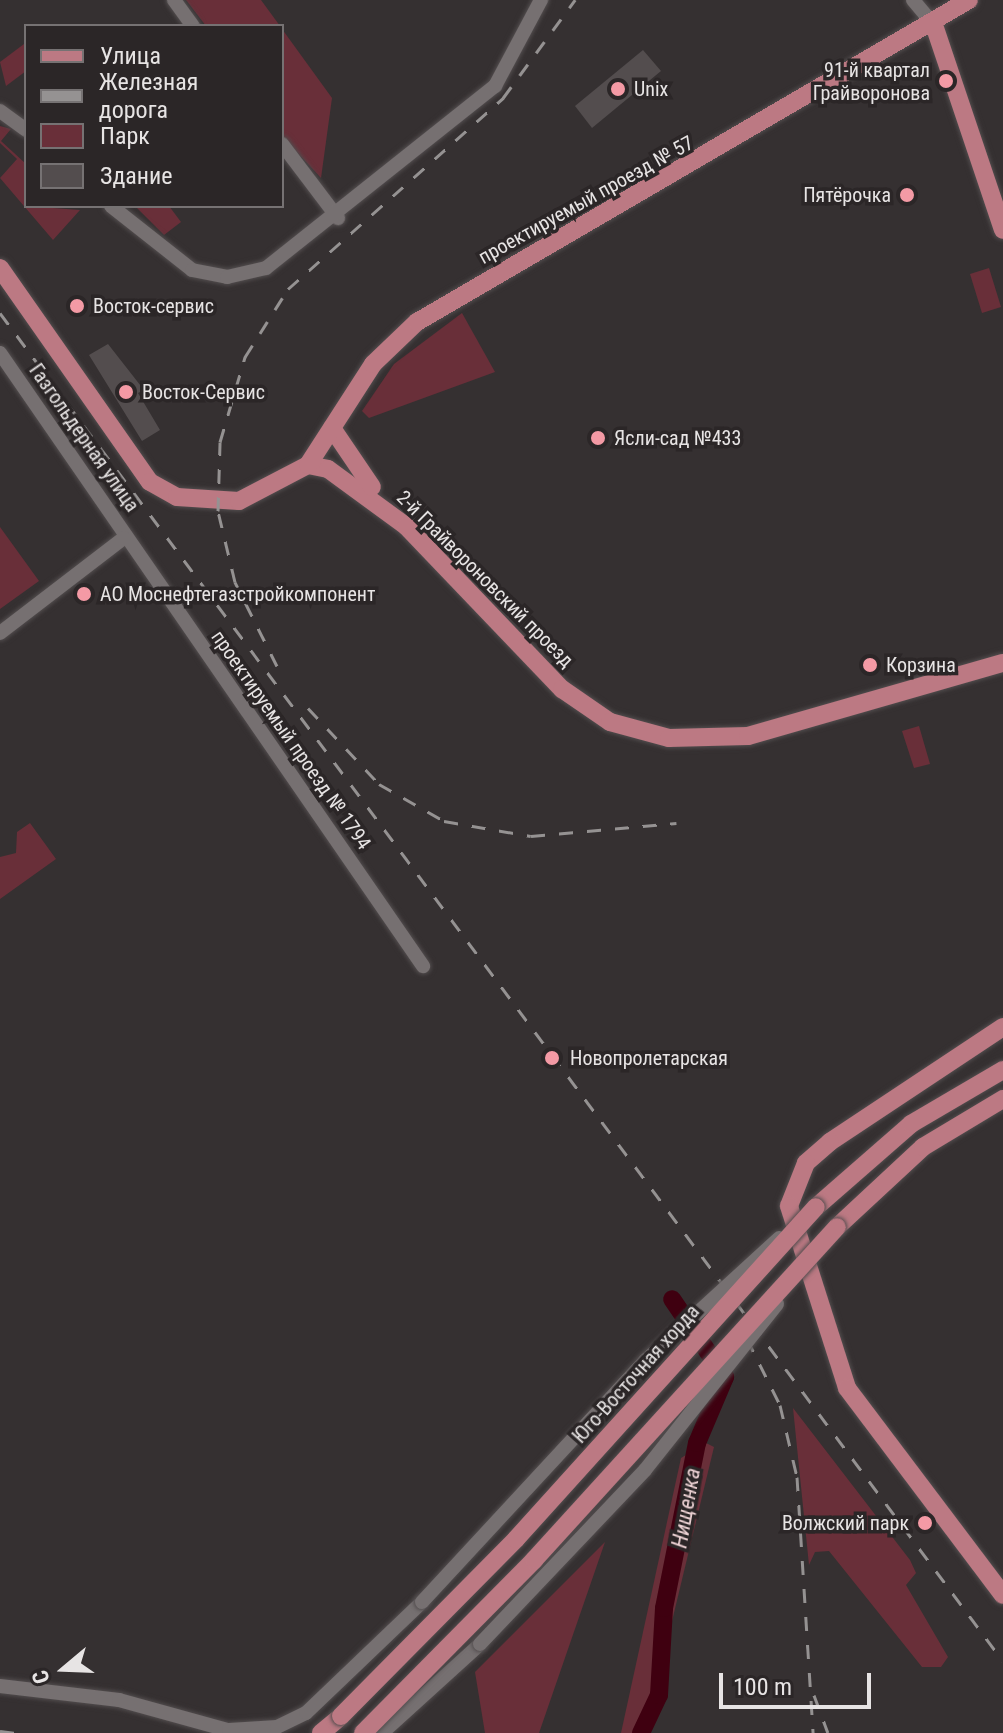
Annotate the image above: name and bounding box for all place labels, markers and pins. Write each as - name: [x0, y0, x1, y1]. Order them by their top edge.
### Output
- place label: 91-й квартал Грайворонова: [813, 58, 930, 105]
- marker: 91-й квартал Грайворонова: [937, 72, 955, 90]
- place label: Unix: [634, 77, 668, 101]
- marker: Unix: [609, 80, 627, 98]
- place label: Пятёрочка: [803, 183, 891, 207]
- marker: Пятёрочка: [898, 186, 916, 204]
- place label: Восток-сервис: [93, 294, 214, 318]
- marker: Восток-сервис: [68, 297, 86, 315]
- place label: Восток-Сервис: [142, 380, 265, 404]
- marker: Восток-Сервис: [117, 383, 135, 401]
- place label: Ясли-сад №433: [614, 426, 741, 450]
- marker: Ясли-сад №433: [589, 429, 607, 447]
- place label: АО Моснефтегазстройкомпонент: [100, 582, 375, 606]
- marker: АО Моснефтегазстройкомпонент: [75, 585, 93, 603]
- place label: Корзина: [886, 653, 956, 677]
- marker: Корзина: [861, 656, 879, 674]
- place label: Новопролетарская: [570, 1046, 728, 1070]
- marker: Новопролетарская: [541, 1047, 563, 1069]
- place label: Волжский парк: [782, 1511, 909, 1535]
- marker: Волжский парк: [916, 1514, 934, 1532]

